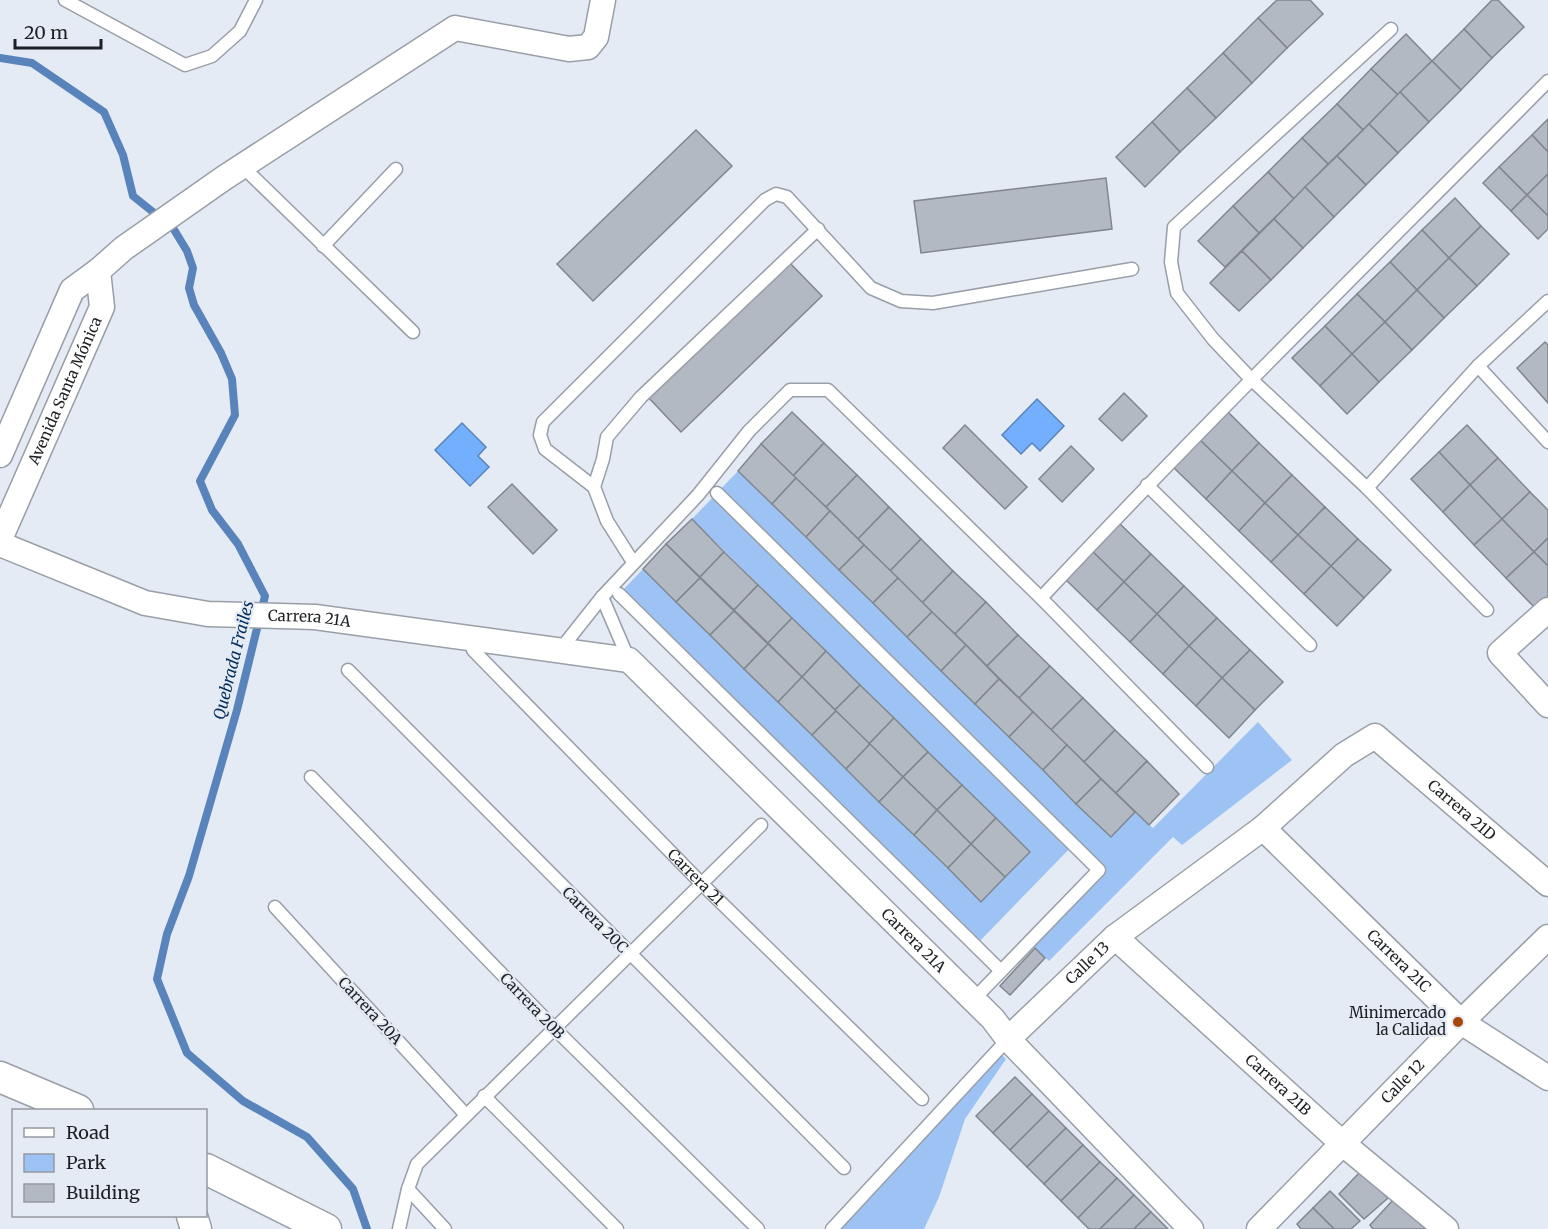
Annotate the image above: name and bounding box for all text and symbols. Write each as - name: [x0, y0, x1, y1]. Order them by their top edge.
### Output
- scale bar: [15, 12, 100, 50]
- text: 20 m: [24, 21, 68, 44]
- street label: Avenida Santa Mónica: [23, 314, 106, 468]
- water label: Quebrada Frailes: [209, 598, 258, 722]
- street label: Carrera 21A: [268, 606, 353, 631]
- street label: Carrera 21D: [1424, 775, 1500, 844]
- street label: Carrera 21: [664, 844, 728, 909]
- street label: Carrera 20C: [558, 883, 632, 957]
- street label: Carrera 21A: [877, 904, 950, 976]
- street label: Carrera 21C: [1363, 925, 1435, 996]
- street label: Calle 13: [1061, 937, 1113, 988]
- street label: Carrera 20B: [496, 968, 569, 1043]
- street label: Carrera 20A: [334, 973, 407, 1049]
- place label: Minimercado la Calidad: [1349, 1003, 1446, 1039]
- marker: Minimercado la Calidad: [1451, 1015, 1465, 1029]
- street label: Carrera 21B: [1241, 1050, 1315, 1119]
- street label: Calle 12: [1377, 1055, 1428, 1107]
- legend: [12, 1109, 207, 1217]
- text: Road: [66, 1121, 110, 1144]
- text: Park: [66, 1151, 107, 1174]
- text: Building: [66, 1181, 140, 1204]

